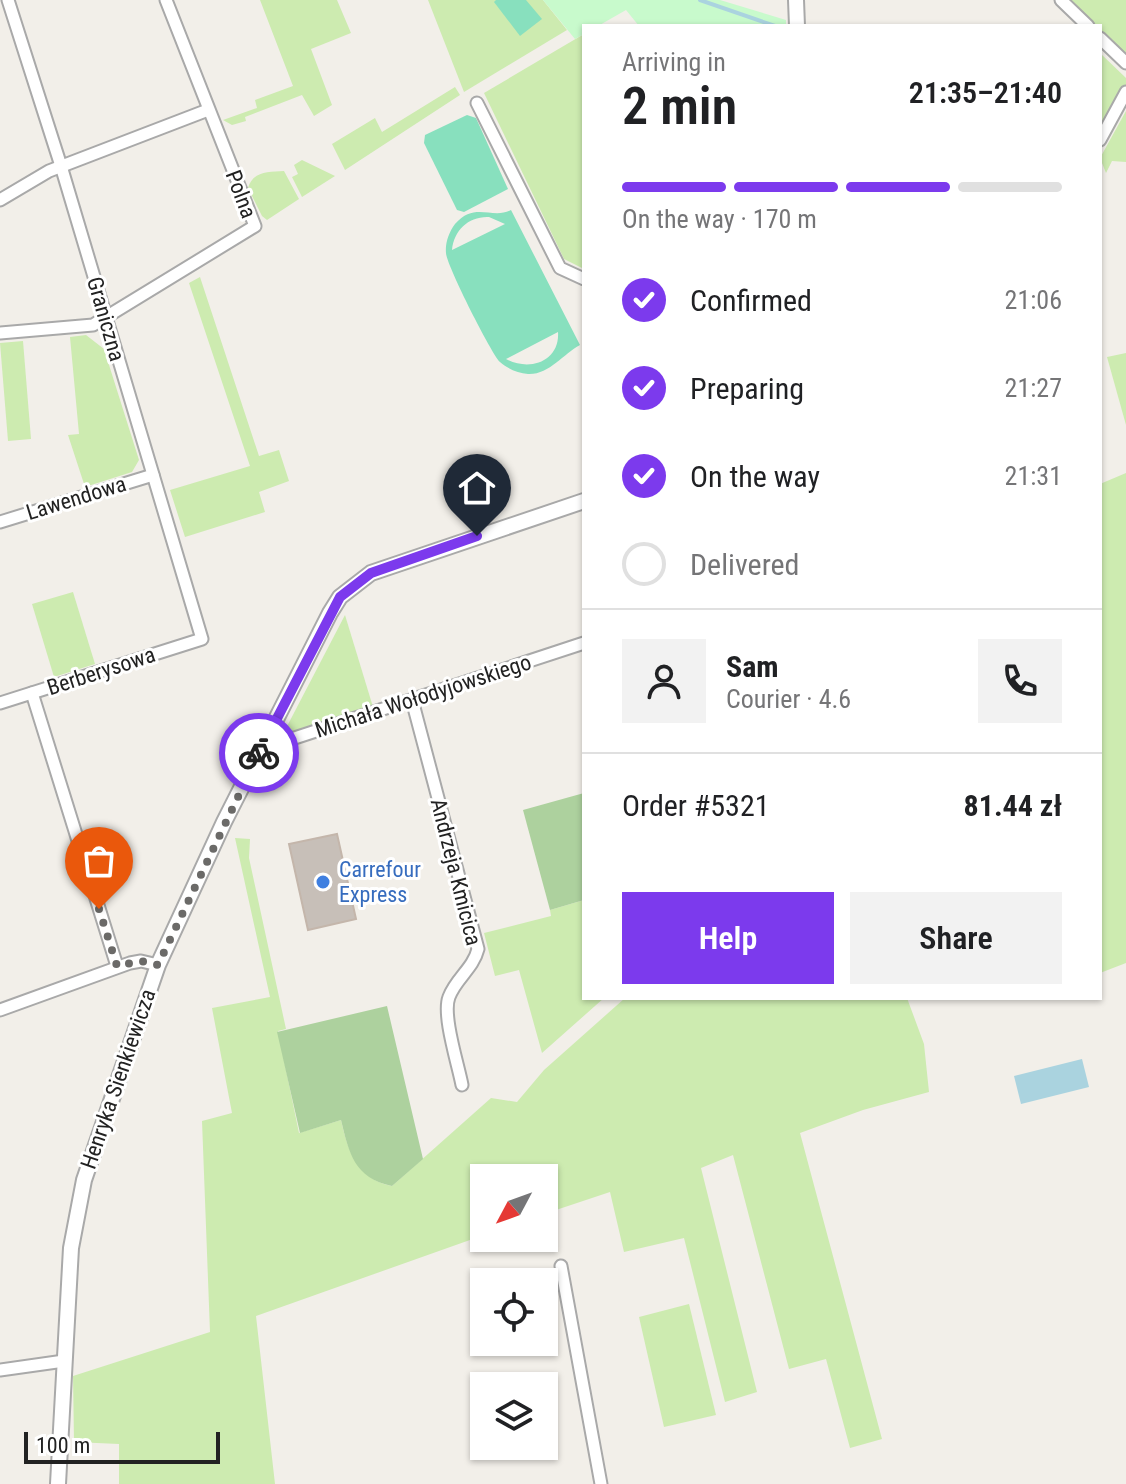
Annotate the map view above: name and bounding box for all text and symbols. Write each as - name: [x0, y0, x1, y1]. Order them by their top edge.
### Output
- text: Arriving in: [622, 47, 726, 77]
- text: 21:35–21:40: [909, 75, 1062, 110]
- text: 2 min: [622, 76, 737, 137]
- street label: Polna: [220, 166, 262, 222]
- text: On the way · 170 m: [622, 204, 817, 234]
- street label: Graniczna: [82, 274, 130, 364]
- icon: check: [622, 278, 666, 322]
- text: Confirmed: [690, 283, 812, 318]
- text: 21:06: [1005, 285, 1062, 315]
- icon: check: [622, 366, 666, 410]
- text: Preparing: [690, 371, 804, 406]
- text: 21:27: [1005, 373, 1062, 403]
- pin: [443, 454, 511, 536]
- icon: check: [622, 454, 666, 498]
- text: On the way: [690, 459, 820, 494]
- text: 21:31: [1005, 461, 1062, 491]
- icon: home: [455, 466, 499, 510]
- street label: Lawendowa: [23, 471, 129, 525]
- text: Delivered: [690, 547, 799, 582]
- button: person: [622, 639, 706, 723]
- button: phone: [978, 639, 1062, 723]
- street label: Berberysowa: [44, 642, 158, 700]
- street label: Michała Wołodyjowskiego: [312, 649, 534, 743]
- text: Sam: [726, 649, 779, 684]
- text: Courier · 4.6: [726, 684, 851, 714]
- courier: [219, 713, 299, 793]
- icon: bike: [237, 731, 281, 775]
- text: Order #5321: [622, 788, 770, 823]
- text: 81.44 zł: [964, 788, 1062, 823]
- street label: Andrzeja Kmicica: [426, 796, 486, 948]
- pin: [65, 827, 133, 909]
- icon: bag: [77, 839, 121, 883]
- place label: Carrefour Express: [339, 857, 421, 907]
- marker: Carrefour Express: [314, 873, 332, 891]
- button: Help: [622, 892, 834, 984]
- button: Share: [850, 892, 1062, 984]
- street label: Henryka Sienkiewicza: [75, 986, 161, 1172]
- north arrow: [470, 1164, 558, 1252]
- map controls: [470, 1164, 558, 1460]
- button: locate: [470, 1268, 558, 1356]
- button: layers: [470, 1372, 558, 1460]
- scale bar: [24, 1428, 220, 1464]
- text: 100 m: [36, 1433, 90, 1458]

